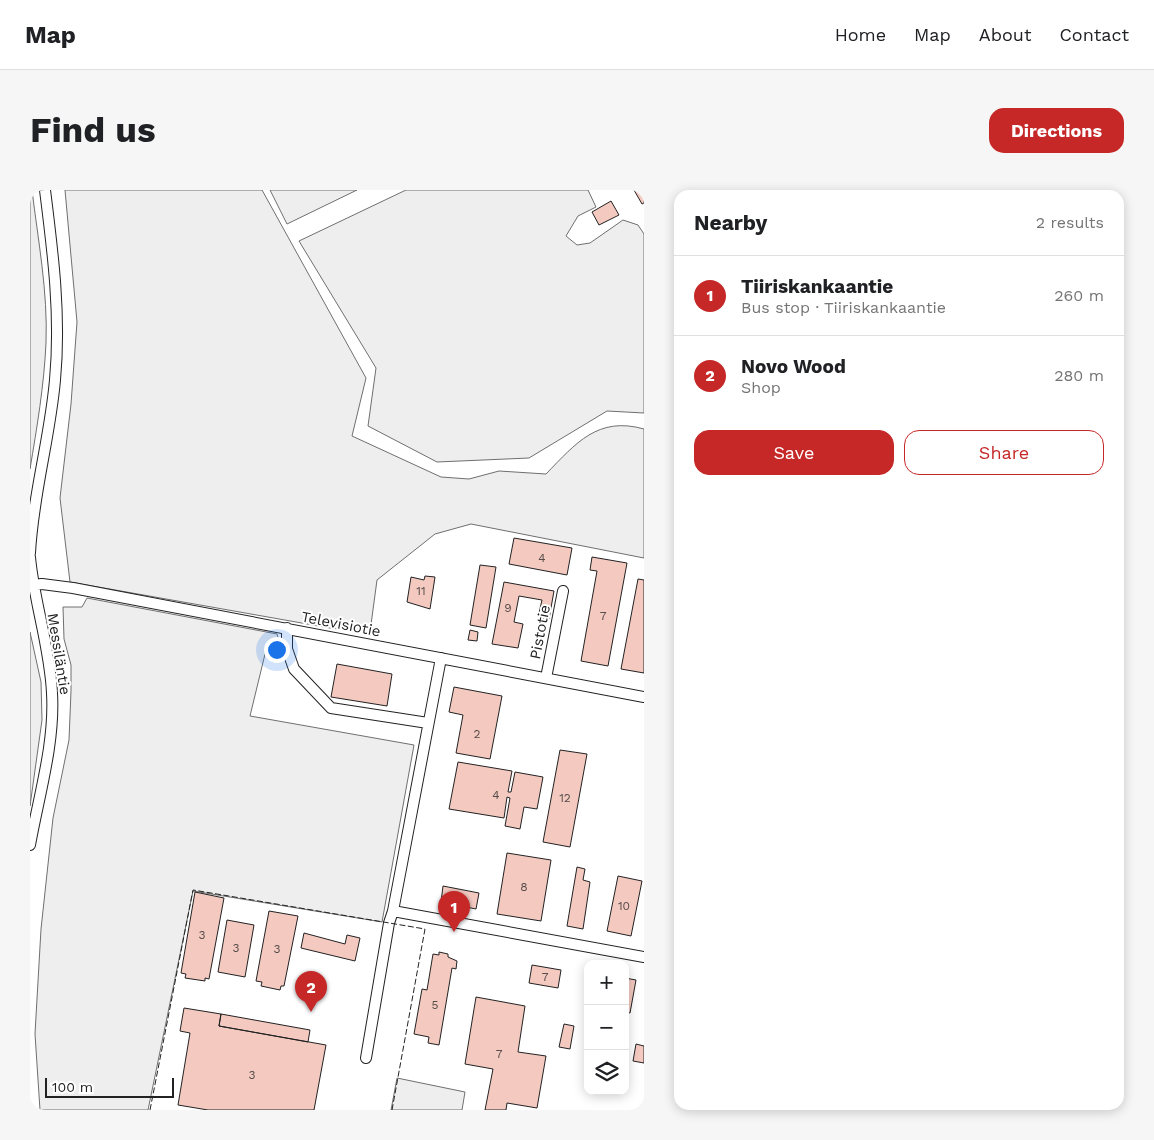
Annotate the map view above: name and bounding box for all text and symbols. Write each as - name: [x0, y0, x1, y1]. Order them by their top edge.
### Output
- text: Map: [25, 21, 76, 49]
- text: Home: [835, 24, 886, 45]
- text: Map: [914, 24, 951, 45]
- text: About: [979, 24, 1031, 45]
- text: Contact: [1059, 24, 1129, 45]
- button: Directions: [989, 108, 1124, 153]
- text: Find us: [30, 109, 156, 151]
- text: Nearby: [694, 210, 767, 235]
- text: 2 results: [1036, 213, 1104, 232]
- text: Tiiriskankaantie: [741, 275, 893, 298]
- text: 1: [707, 286, 713, 305]
- text: 260 m: [1054, 286, 1104, 305]
- text: Bus stop · Tiiriskankaantie: [741, 298, 946, 317]
- text: Novo Wood: [741, 355, 846, 378]
- text: 2: [705, 366, 715, 385]
- text: 280 m: [1054, 366, 1104, 385]
- text: Shop: [741, 378, 781, 397]
- button: Save: [694, 430, 894, 475]
- button: Share: [904, 430, 1104, 475]
- house number: 4: [538, 551, 546, 565]
- house number: 11: [416, 584, 426, 598]
- house number: 9: [504, 601, 512, 615]
- street label: Pistotie: [526, 603, 554, 661]
- street label: Televisiotie: [300, 607, 382, 641]
- house number: 7: [600, 609, 607, 623]
- street label: Messiläntie: [44, 612, 74, 696]
- your location: [264, 637, 290, 663]
- house number: 2: [474, 727, 481, 741]
- house number: 4: [492, 788, 500, 802]
- house number: 12: [559, 791, 571, 805]
- house number: 8: [520, 880, 528, 894]
- pin: 1: [438, 891, 470, 932]
- house number: 10: [618, 899, 630, 913]
- house number: 3: [199, 928, 206, 942]
- house number: 3: [233, 941, 240, 955]
- house number: 3: [274, 942, 281, 956]
- map controls: [584, 960, 629, 1095]
- button: +: [584, 960, 629, 1005]
- house number: 7: [542, 970, 549, 984]
- pin: 2: [295, 971, 327, 1012]
- house number: 5: [432, 998, 439, 1012]
- button: −: [584, 1005, 629, 1050]
- house number: 7: [496, 1047, 503, 1061]
- button: layers: [584, 1050, 629, 1095]
- house number: 3: [249, 1068, 256, 1082]
- scale bar: [45, 1075, 174, 1098]
- text: 100 m: [52, 1079, 93, 1095]

